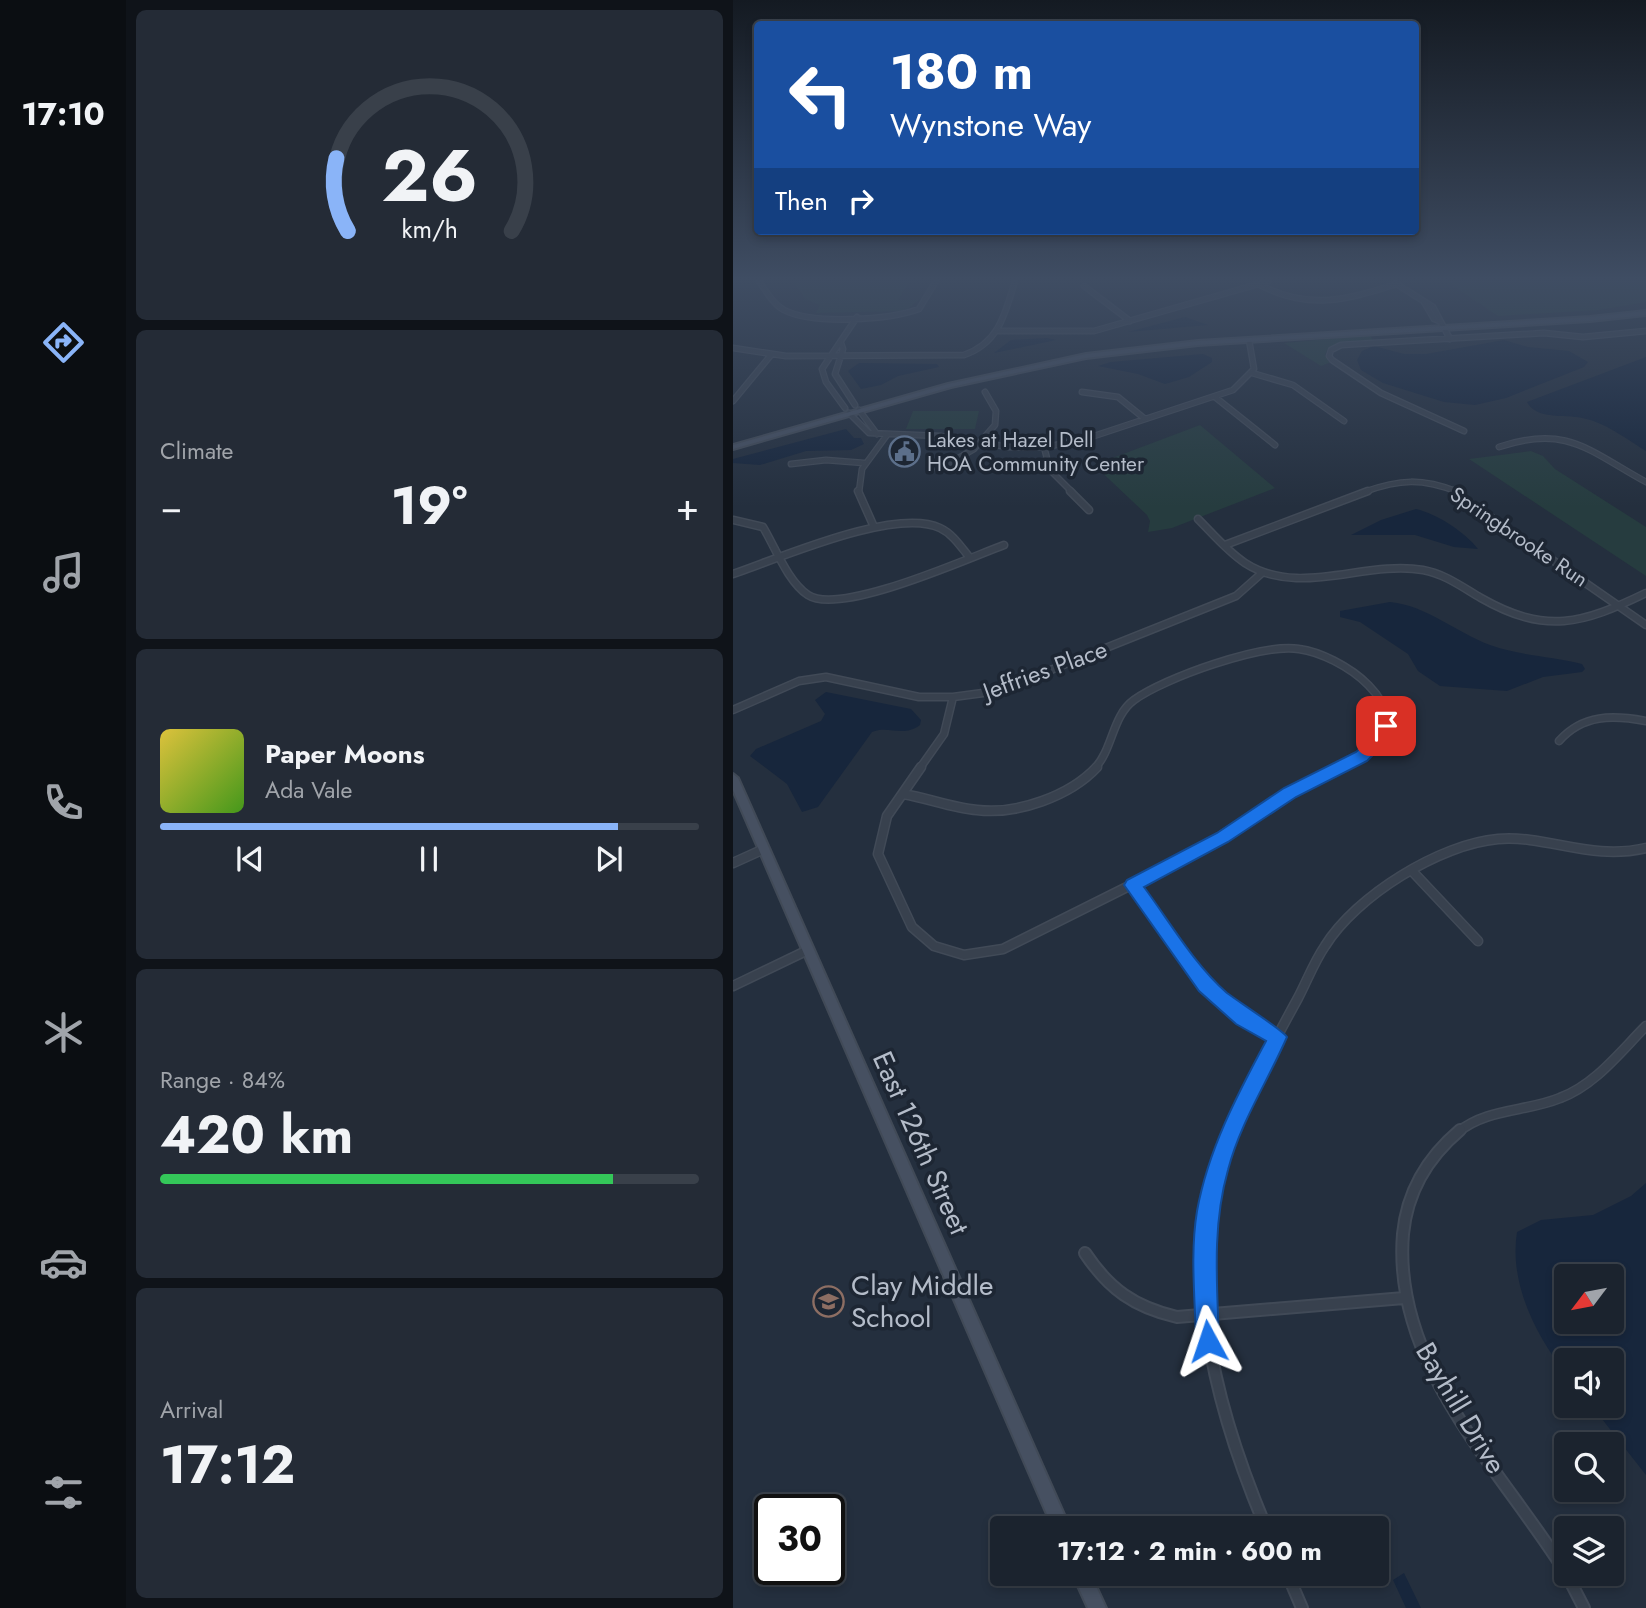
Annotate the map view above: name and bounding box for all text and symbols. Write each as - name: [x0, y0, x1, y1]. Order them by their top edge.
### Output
- text: 180 m: [890, 37, 1033, 107]
- icon: left: [775, 49, 866, 140]
- text: 17:10: [21, 91, 105, 137]
- text: Wynstone Way: [890, 102, 1091, 148]
- text: 26: [381, 123, 478, 228]
- text: Then: [775, 182, 828, 220]
- icon: right: [842, 182, 880, 220]
- text: km/h: [401, 211, 458, 247]
- icon: directions: [39, 318, 88, 367]
- place label: Lakes at Hazel Dell HOA Community Center: [927, 425, 1145, 479]
- text: Climate: [160, 434, 233, 468]
- public building icon: Lakes at Hazel Dell HOA Community Center: [887, 435, 921, 469]
- text: 19°: [391, 468, 467, 544]
- text: −: [160, 479, 182, 534]
- text: +: [676, 479, 699, 534]
- street label: Springbrooke Run: [1444, 480, 1594, 594]
- icon: music: [39, 548, 88, 597]
- street label: Jeffries Place: [975, 631, 1112, 710]
- pin: [1356, 696, 1416, 756]
- icon: arrive: [1367, 707, 1405, 745]
- text: Paper Moons: [265, 735, 425, 773]
- text: Ada Vale: [265, 773, 352, 807]
- icon: phone: [39, 778, 88, 827]
- icon: previous: [231, 840, 269, 878]
- icon: pause: [410, 840, 448, 878]
- icon: next: [590, 840, 628, 878]
- icon: climate: [39, 1008, 88, 1057]
- street label: East 126th Street: [862, 1045, 980, 1241]
- text: Range · 84%: [160, 1063, 285, 1097]
- text: 420 km: [160, 1097, 353, 1173]
- icon: car: [39, 1238, 88, 1287]
- north arrow: [1554, 1264, 1624, 1334]
- map controls: [1554, 1264, 1624, 1586]
- place label: Clay Middle School: [851, 1265, 993, 1338]
- school or university icon: Clay Middle School: [811, 1284, 845, 1318]
- position arrow: [1171, 1304, 1245, 1378]
- street label: Bayhill Drive: [1406, 1335, 1516, 1481]
- button: sound: [1554, 1348, 1624, 1418]
- text: Arrival: [160, 1393, 223, 1427]
- text: 17:12: [160, 1427, 295, 1503]
- button: search: [1554, 1432, 1624, 1502]
- icon: filters: [39, 1468, 88, 1517]
- speed limit sign: 30: [754, 1494, 845, 1585]
- button: layers: [1554, 1516, 1624, 1586]
- text: 17:12 · 2 min · 600 m: [1057, 1532, 1322, 1570]

